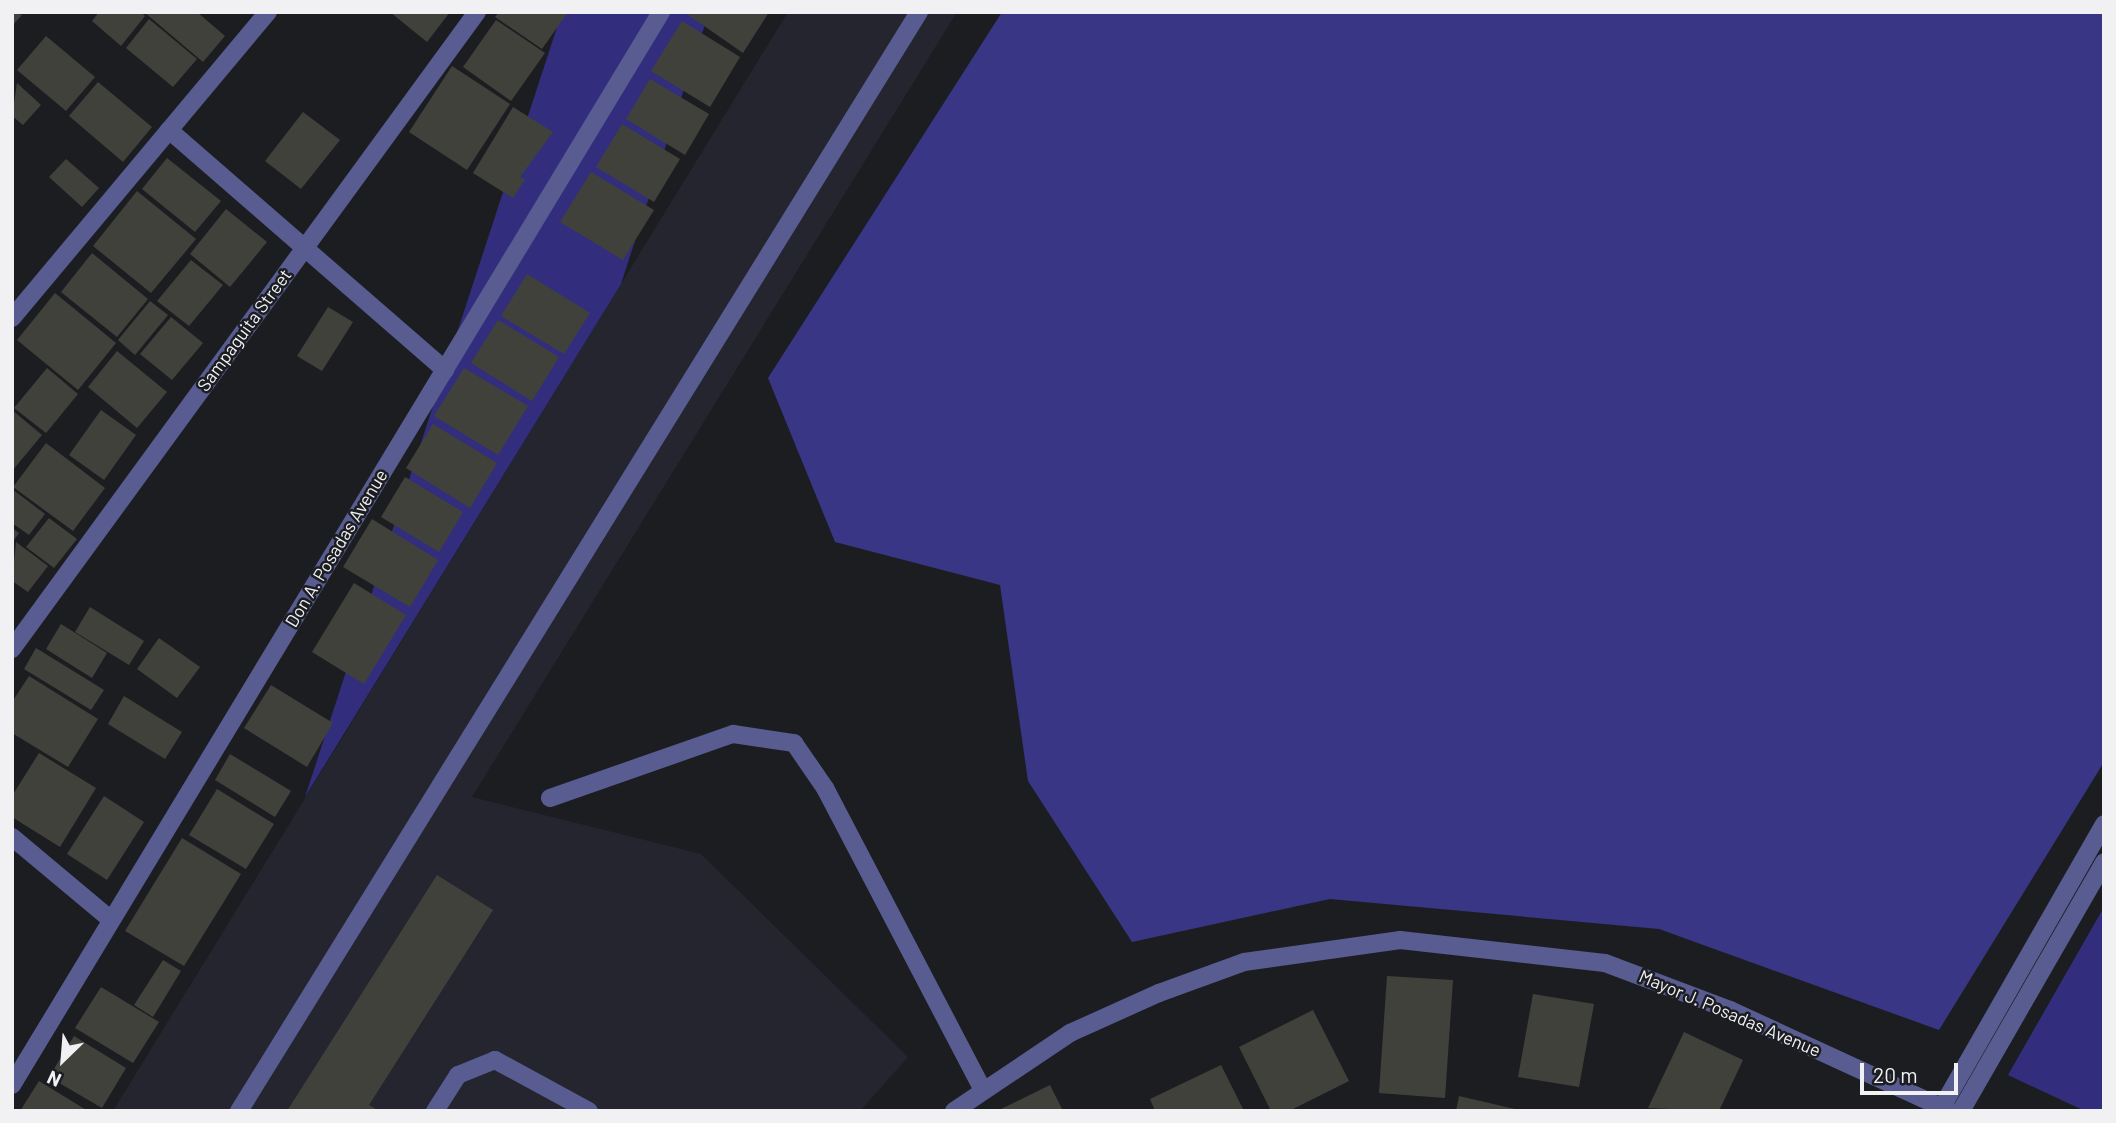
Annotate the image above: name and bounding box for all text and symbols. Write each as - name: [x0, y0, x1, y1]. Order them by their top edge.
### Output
- street label: Sampaguita Street: [192, 265, 296, 395]
- street label: Don A. Posadas Avenue: [280, 465, 392, 631]
- street label: Mayor J. Posadas Avenue: [1636, 965, 1824, 1061]
- north arrow: [28, 1025, 98, 1095]
- scale bar: [1864, 1050, 1962, 1094]
- text: 20 m: [1873, 1062, 1918, 1087]
- text: N: [43, 1066, 65, 1093]

